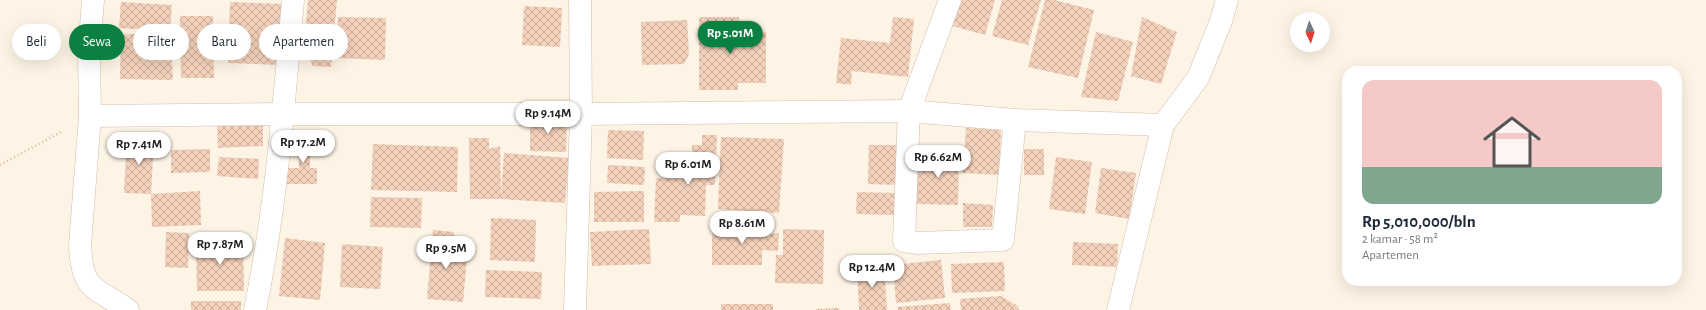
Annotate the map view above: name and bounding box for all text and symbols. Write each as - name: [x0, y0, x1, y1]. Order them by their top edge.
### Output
- north arrow: [1290, 12, 1330, 52]
- map controls: [1290, 12, 1330, 52]
- pin: Rp 5.01M: [689, 21, 771, 55]
- chip: Beli: [12, 24, 61, 60]
- chip: Sewa: [69, 24, 125, 60]
- chip: Filter: [133, 24, 189, 60]
- chip: Baru: [197, 24, 251, 60]
- chip: Apartemen: [259, 24, 348, 60]
- text: Rp 5.01M: [707, 27, 753, 40]
- pin: Rp 9.14M: [507, 101, 589, 135]
- icon: home: [1476, 106, 1548, 178]
- text: Rp 9.14M: [525, 107, 571, 120]
- pin: Rp 17.2M: [262, 130, 344, 164]
- pin: Rp 7.41M: [98, 132, 180, 166]
- text: Rp 17.2M: [280, 136, 326, 149]
- text: Rp 7.41M: [116, 138, 162, 151]
- pin: Rp 6.62M: [897, 145, 979, 179]
- text: Rp 6.62M: [914, 151, 962, 164]
- pin: Rp 6.01M: [647, 152, 729, 186]
- text: Rp 6.01M: [664, 158, 712, 171]
- pin: Rp 8.61M: [701, 211, 783, 245]
- text: Rp 5,010,000/bln: [1362, 213, 1476, 230]
- text: Rp 8.61M: [719, 217, 765, 230]
- pin: Rp 7.87M: [179, 232, 261, 266]
- text: 2 kamar · 58 m²: [1362, 233, 1438, 246]
- pin: Rp 9.5M: [409, 236, 483, 270]
- text: Rp 7.87M: [196, 238, 244, 251]
- text: Rp 9.5M: [425, 242, 467, 255]
- text: Apartemen: [1362, 249, 1419, 262]
- pin: Rp 12.4M: [831, 255, 913, 289]
- text: Rp 12.4M: [849, 261, 895, 274]

